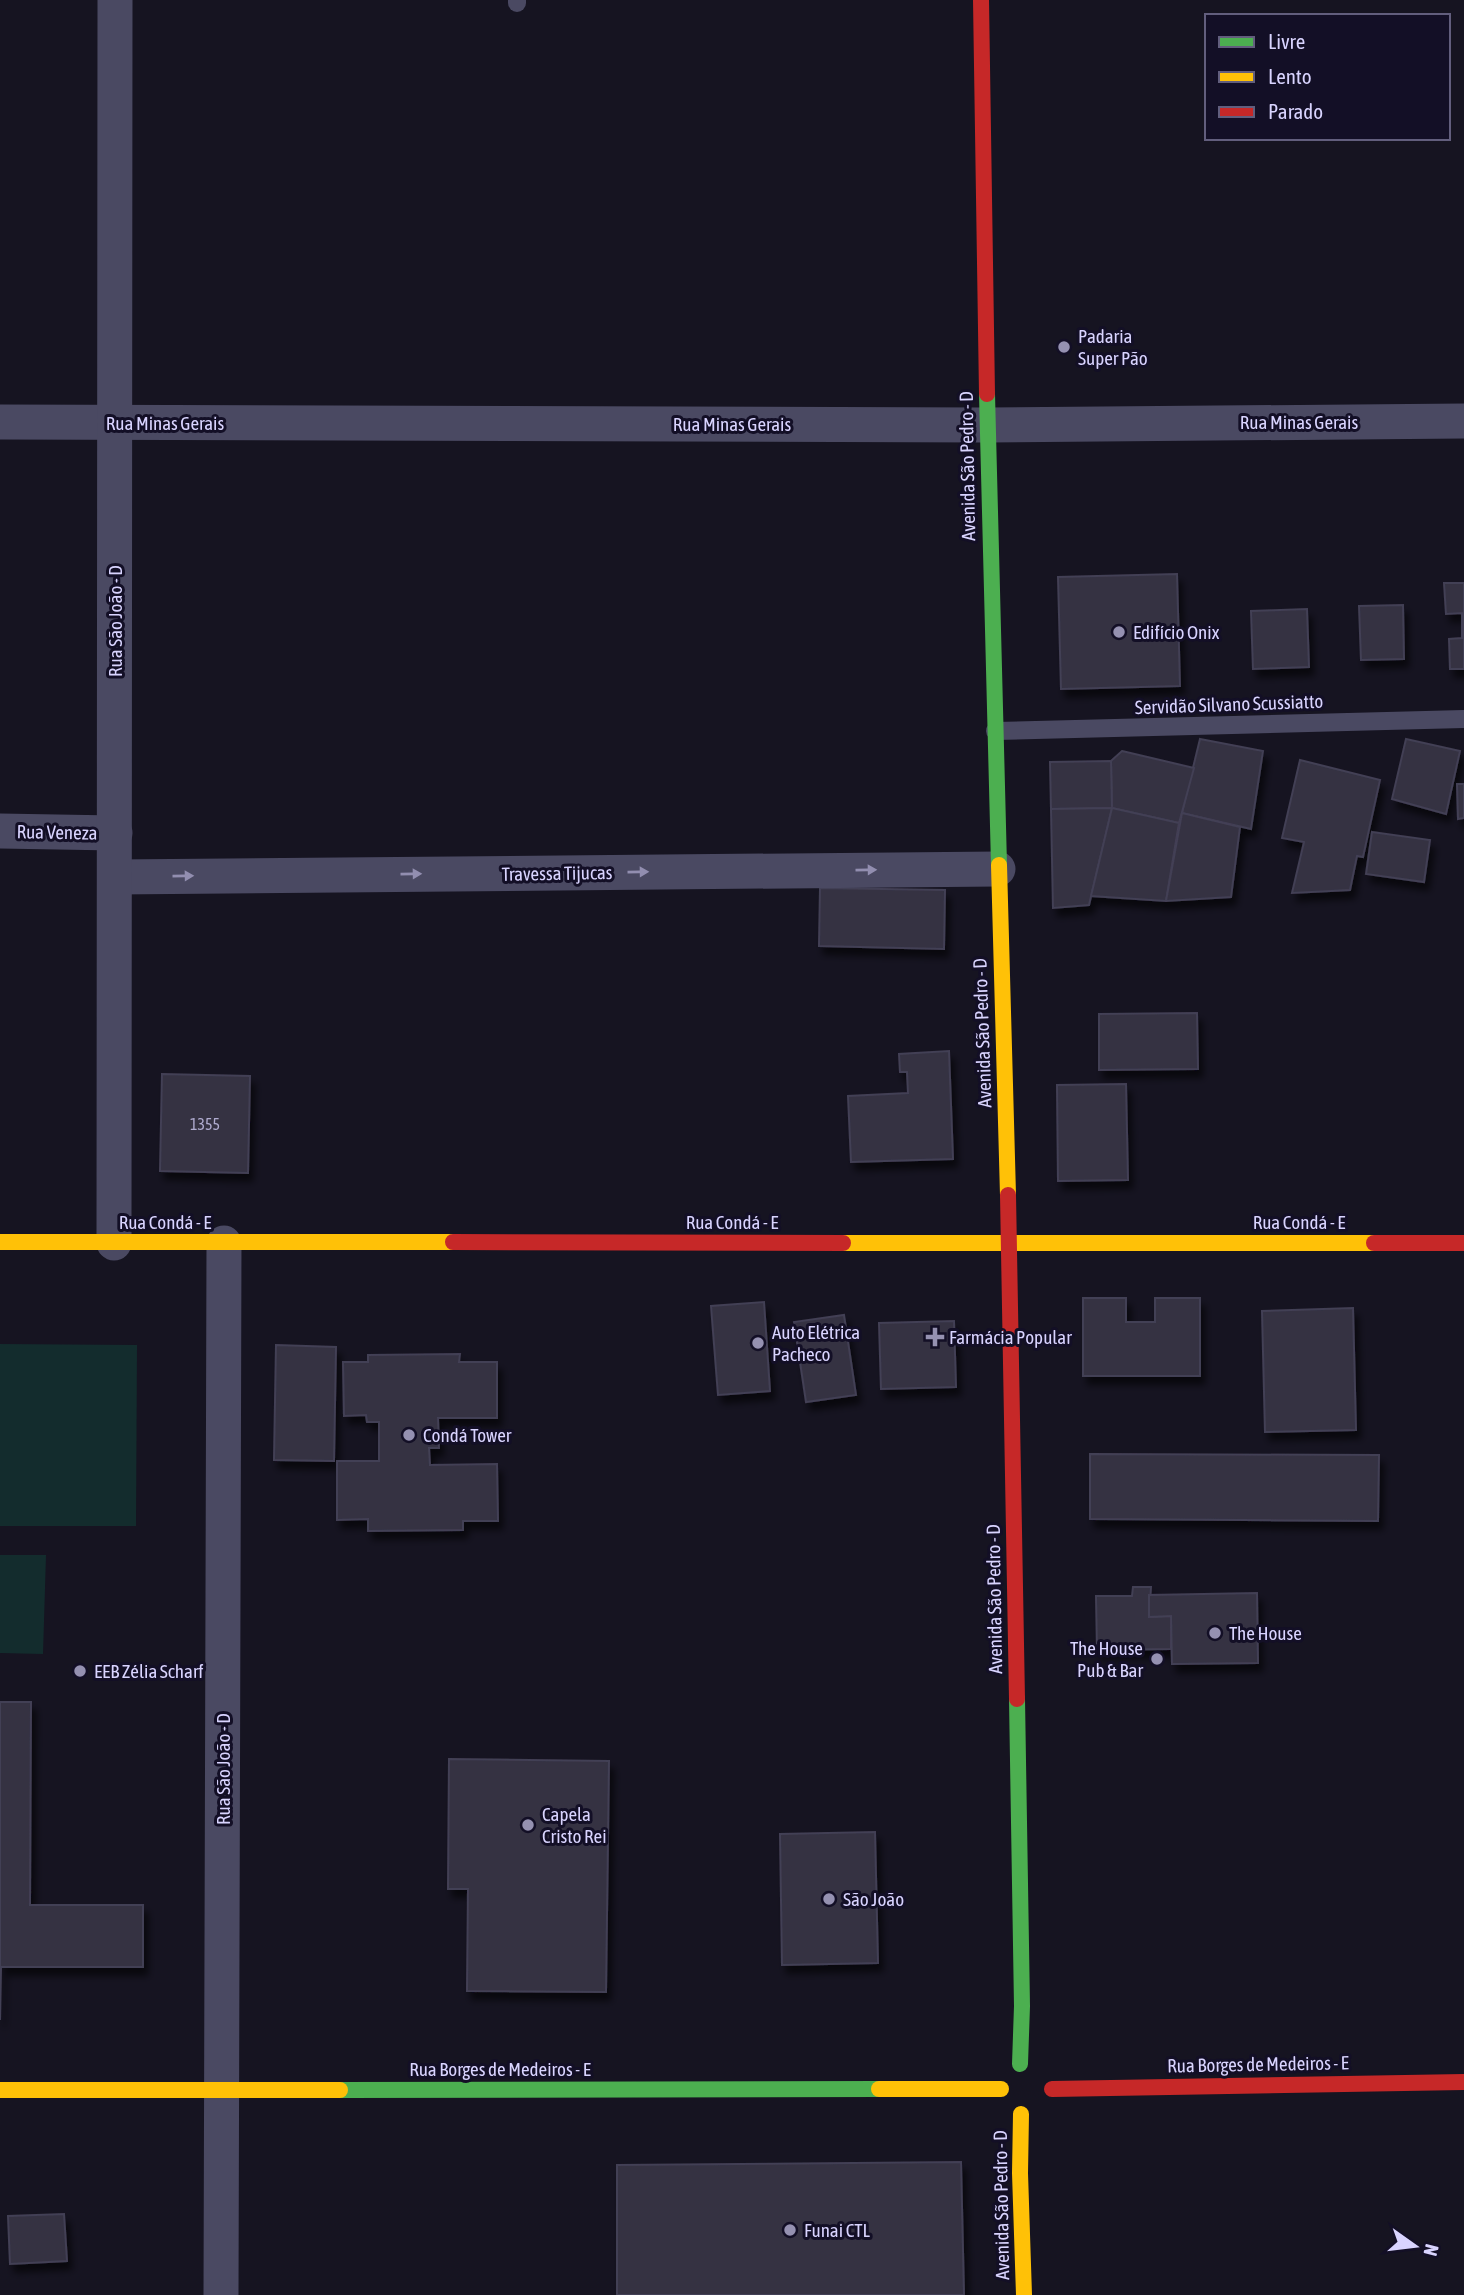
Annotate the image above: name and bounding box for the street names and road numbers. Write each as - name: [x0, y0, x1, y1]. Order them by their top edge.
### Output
- street label: Avenida São Pedro - D: [955, 391, 979, 541]
- street label: Rua Minas Gerais: [1240, 411, 1358, 433]
- street label: Rua Minas Gerais: [106, 412, 224, 434]
- street label: Rua Minas Gerais: [673, 413, 791, 435]
- street label: Rua São João - D: [104, 565, 126, 677]
- street label: Servidão Silvano Scussiatto: [1134, 690, 1324, 718]
- street label: Rua Veneza: [16, 820, 98, 844]
- street label: Travessa Tijucas: [501, 861, 613, 885]
- street label: Avenida São Pedro - D: [968, 958, 996, 1108]
- street label: Rua Condá - E: [119, 1211, 211, 1233]
- street label: Rua Condá - E: [686, 1211, 778, 1233]
- street label: Rua Condá - E: [1253, 1211, 1345, 1233]
- street label: Avenida São Pedro - D: [982, 1524, 1006, 1674]
- street label: Rua São João - D: [212, 1713, 234, 1825]
- street label: Rua Borges de Medeiros - E: [1167, 2051, 1349, 2077]
- street label: Rua Borges de Medeiros - E: [409, 2058, 591, 2080]
- street label: Avenida São Pedro - D: [989, 2130, 1013, 2280]

